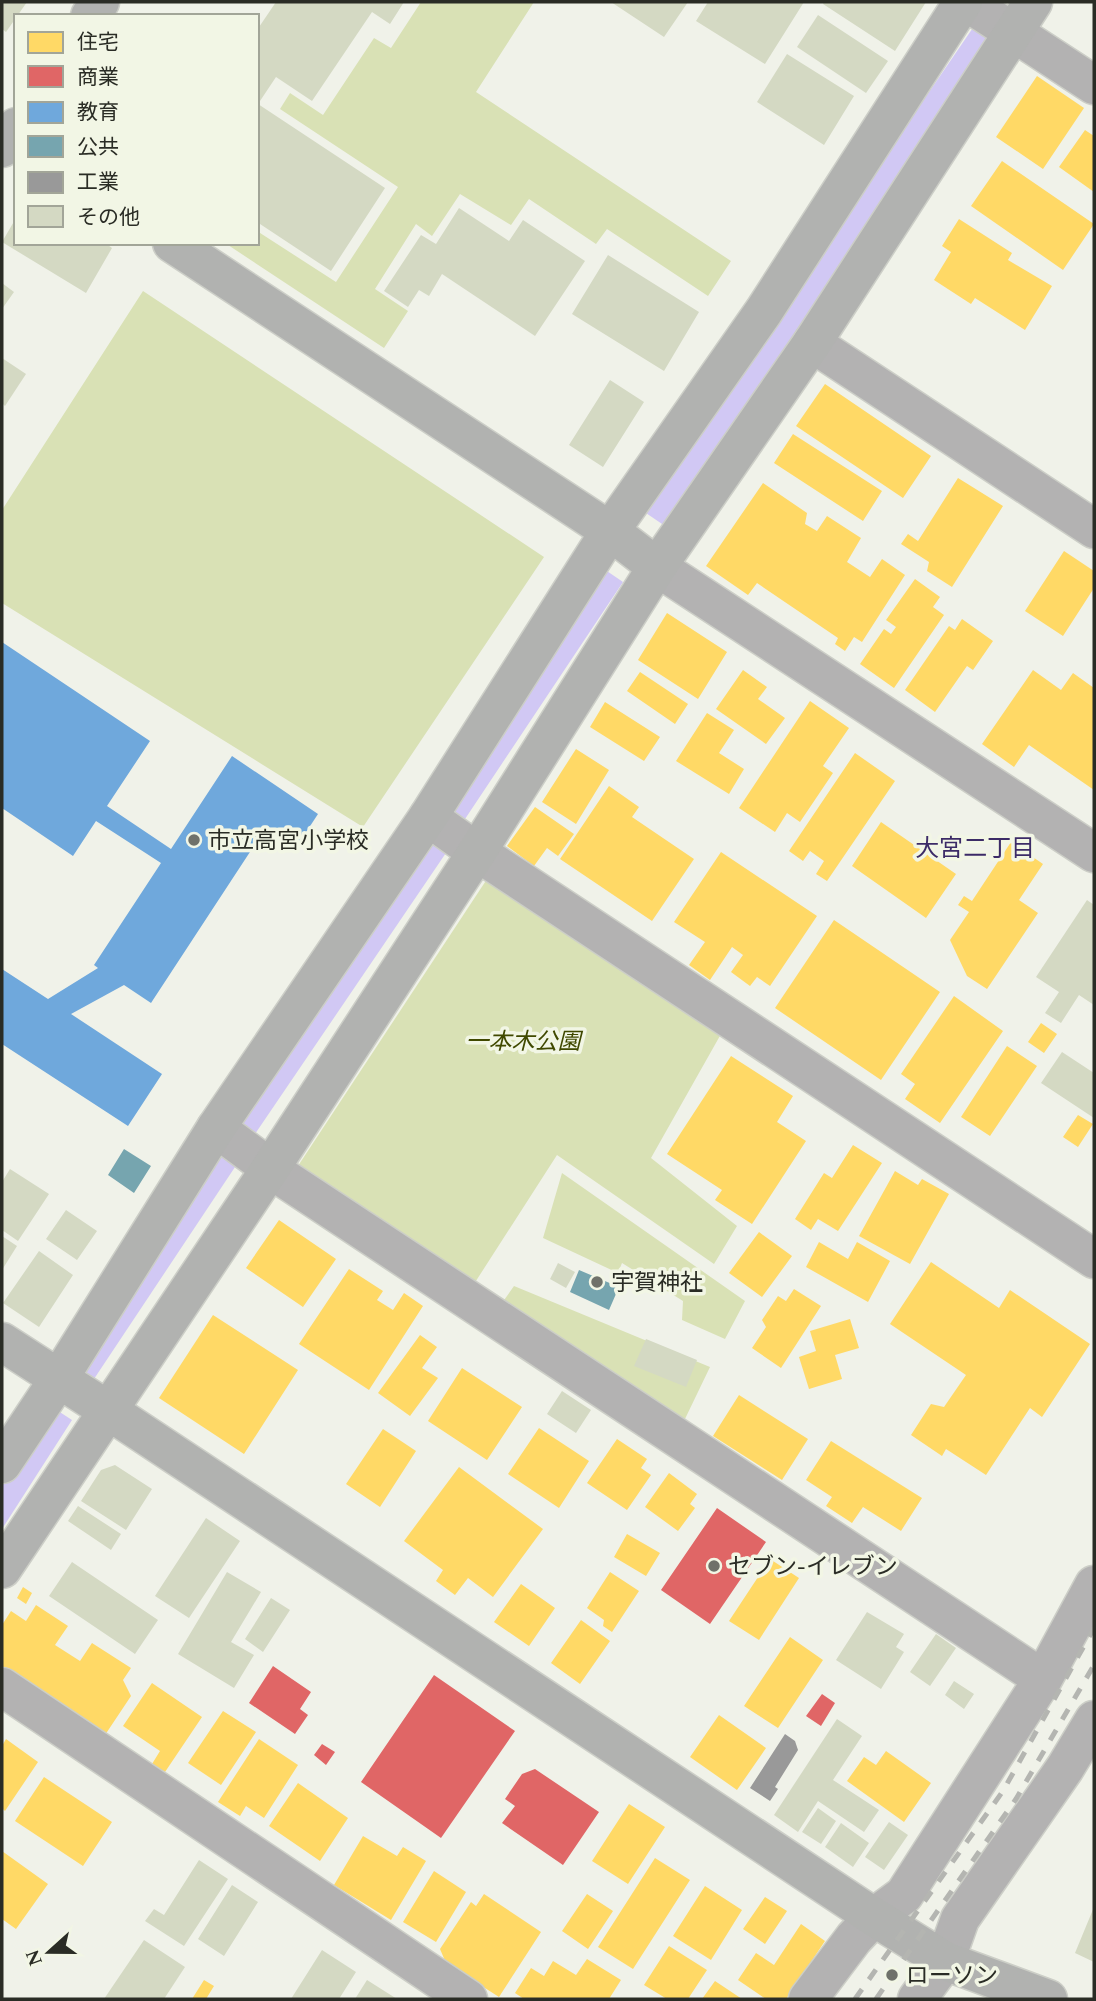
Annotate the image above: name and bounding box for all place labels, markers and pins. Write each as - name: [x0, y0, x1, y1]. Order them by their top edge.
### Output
- place label: 市立高宮小学校: [208, 824, 369, 859]
- marker: 市立高宮小学校: [186, 832, 202, 848]
- place label: 宇賀神社: [611, 1266, 703, 1301]
- marker: 宇賀神社: [589, 1274, 605, 1290]
- place label: セブン-イレブン: [728, 1550, 898, 1585]
- marker: セブン-イレブン: [706, 1558, 722, 1574]
- place label: ローソン: [906, 1959, 998, 1994]
- marker: ローソン: [884, 1967, 900, 1983]

